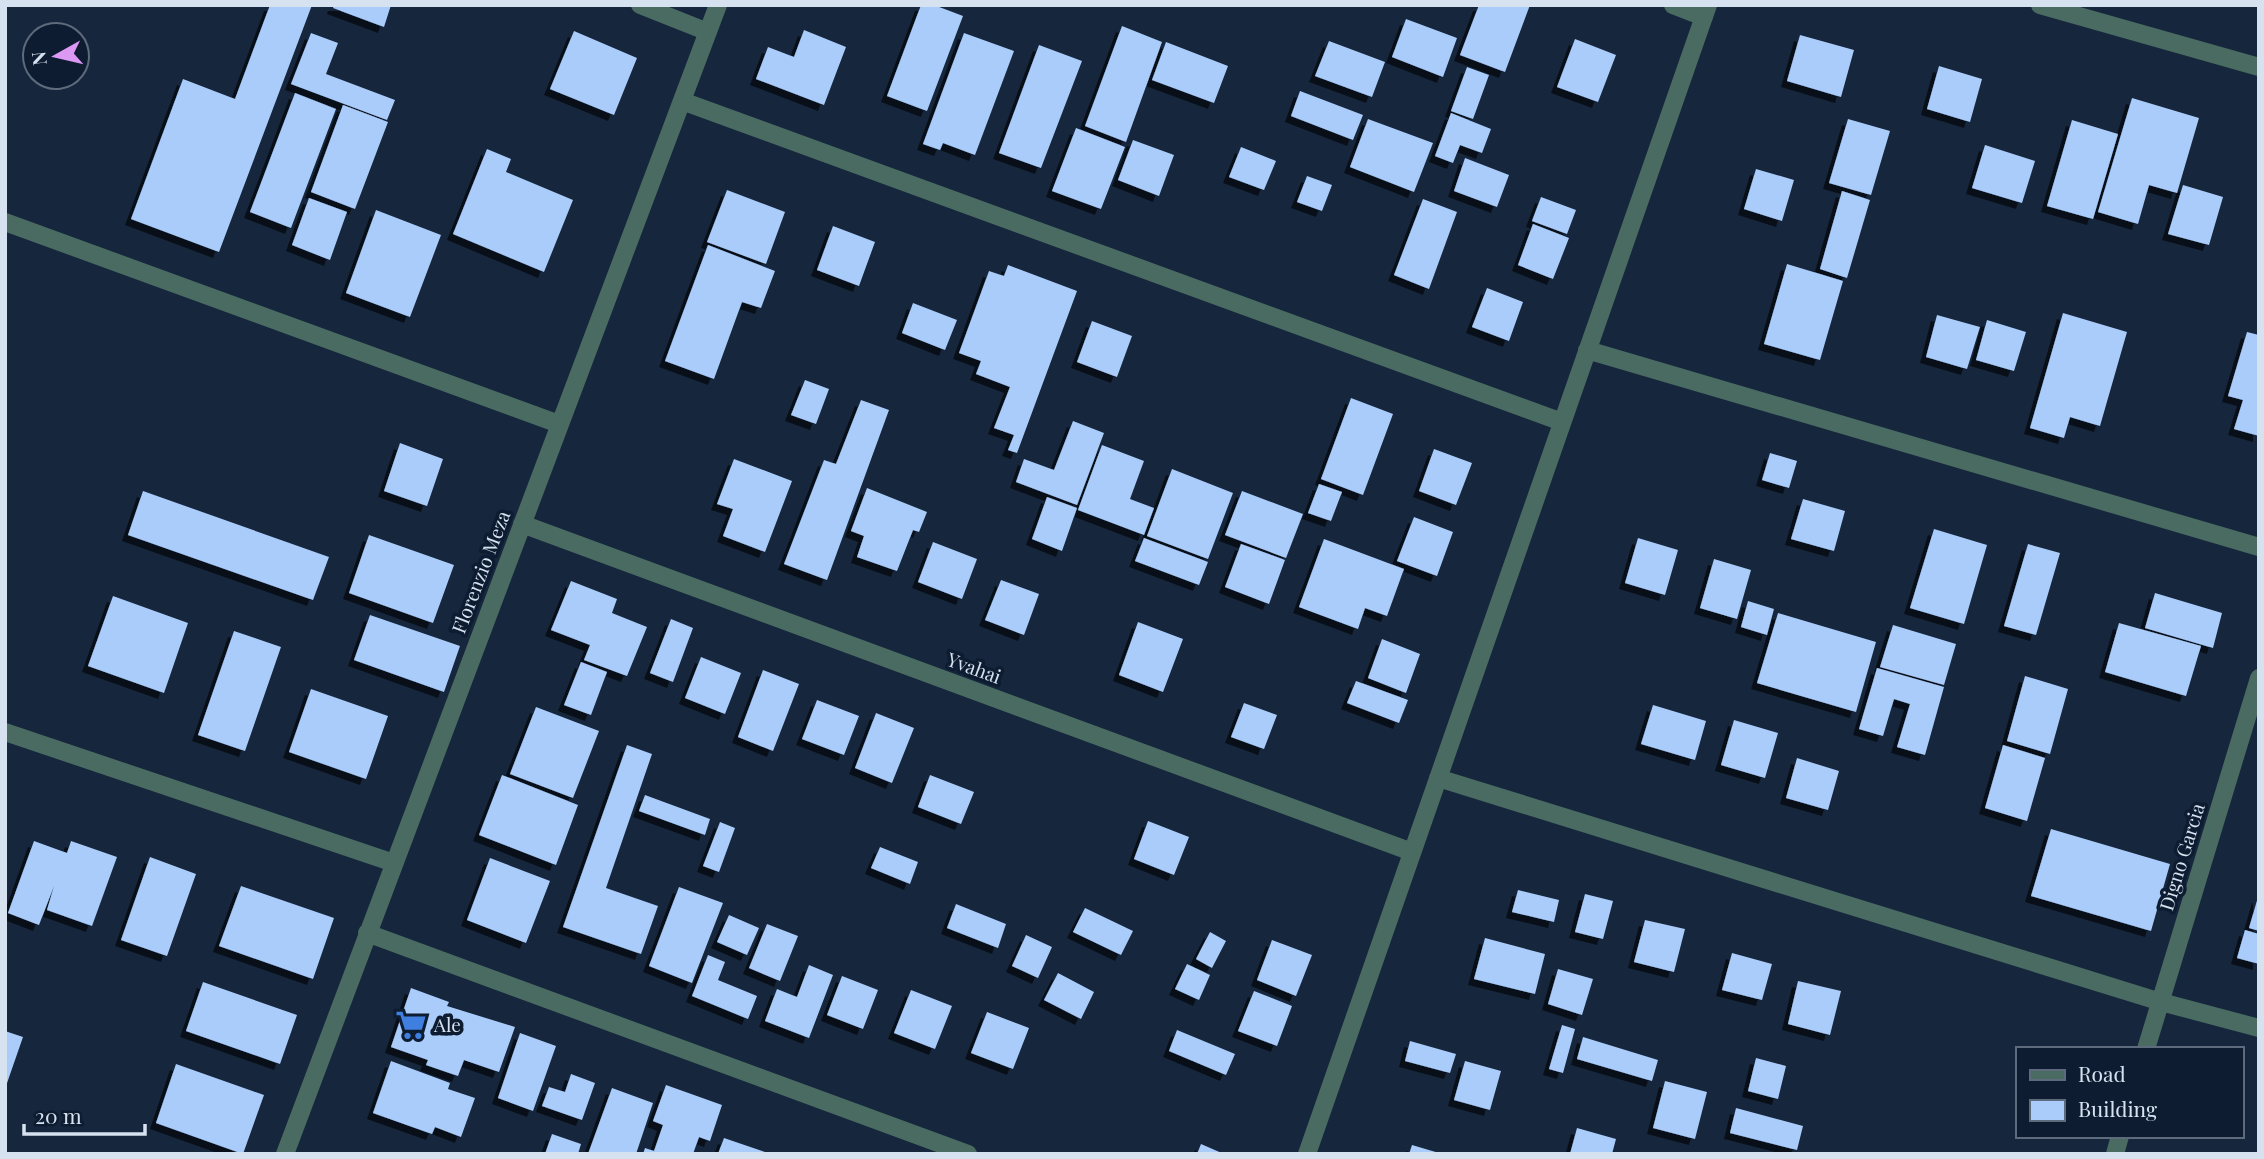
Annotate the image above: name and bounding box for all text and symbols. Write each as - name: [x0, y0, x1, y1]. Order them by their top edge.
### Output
- north arrow: [21, 21, 91, 91]
- text: N: [24, 50, 52, 67]
- street label: Florenzio Meza: [445, 506, 516, 637]
- street label: Yvahai: [943, 645, 1005, 689]
- street label: Digno Garcia: [2152, 799, 2210, 914]
- supermarket icon: Ale: [394, 1008, 428, 1042]
- place label: Ale: [433, 1011, 461, 1037]
- legend: [2016, 1047, 2243, 1138]
- text: Road: [2078, 1059, 2126, 1087]
- scale bar: [24, 1092, 145, 1136]
- text: Building: [2078, 1094, 2157, 1122]
- text: 20 m: [35, 1101, 82, 1129]

